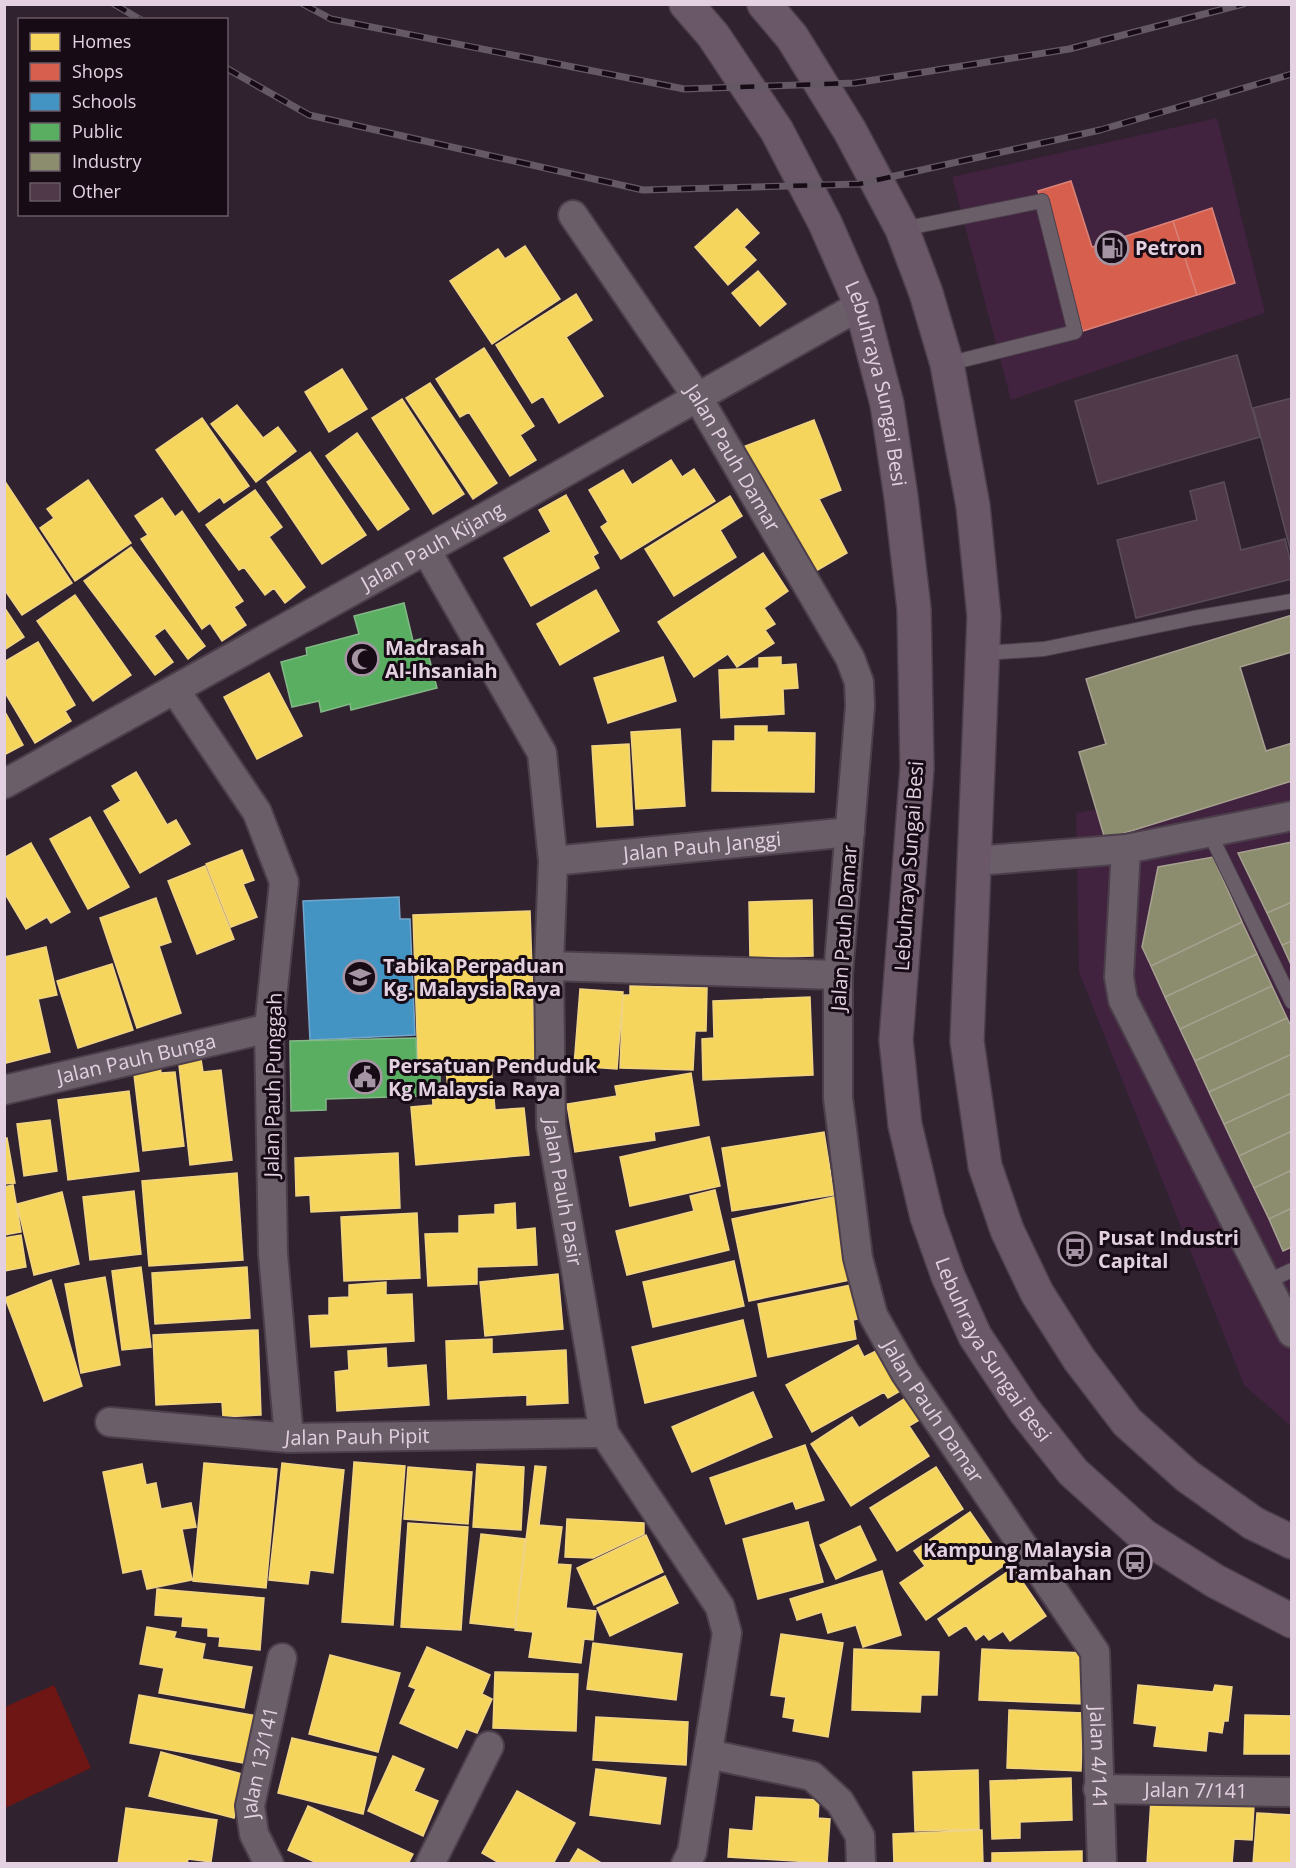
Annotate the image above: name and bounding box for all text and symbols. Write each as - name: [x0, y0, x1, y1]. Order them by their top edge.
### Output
- legend: [18, 18, 228, 216]
- text: Homes: [72, 29, 131, 53]
- text: Shops: [72, 59, 123, 83]
- text: Schools: [72, 89, 136, 113]
- text: Public: [72, 119, 123, 143]
- text: Industry: [72, 149, 142, 173]
- text: Other: [72, 179, 122, 203]
- fuel station icon: Petron: [1094, 230, 1130, 266]
- place label: Petron: [1135, 234, 1203, 261]
- street label: Lebuhraya Sungai Besi: [839, 276, 913, 488]
- street label: Jalan Pauh Damar: [678, 377, 787, 536]
- street label: Jalan Pauh Kijang: [354, 495, 509, 597]
- place label: Madrasah Al-Ihsaniah: [385, 634, 498, 684]
- mosque icon: Madrasah Al-Ihsaniah: [344, 641, 380, 677]
- street label: Lebuhraya Sungai Besi: [888, 760, 929, 972]
- street label: Jalan Pauh Janggi: [620, 825, 782, 867]
- street label: Jalan Pauh Damar: [824, 844, 863, 1014]
- place label: Tabika Perpaduan Kg. Malaysia Raya: [383, 952, 564, 1002]
- school or university icon: Tabika Perpaduan Kg. Malaysia Raya: [342, 959, 378, 995]
- street label: Jalan Pauh Punggah: [257, 992, 288, 1180]
- street label: Jalan Pauh Bunga: [52, 1027, 218, 1091]
- place label: Persatuan Penduduk Kg Malaysia Raya: [388, 1052, 598, 1102]
- public building icon: Persatuan Penduduk Kg Malaysia Raya: [347, 1059, 383, 1095]
- street label: Jalan Pauh Pasir: [538, 1117, 589, 1268]
- place label: Pusat Industri Capital: [1098, 1224, 1239, 1274]
- bus stop icon: Pusat Industri Capital: [1057, 1231, 1093, 1267]
- street label: Lebuhraya Sungai Besi: [929, 1254, 1058, 1447]
- street label: Jalan Pauh Damar: [875, 1333, 990, 1488]
- street label: Jalan Pauh Pipit: [282, 1422, 430, 1451]
- place label: Kampung Malaysia Tambahan: [923, 1536, 1112, 1586]
- bus stop icon: Kampung Malaysia Tambahan: [1117, 1544, 1153, 1580]
- street label: Jalan 13/141: [236, 1704, 284, 1823]
- street label: Jalan 4/141: [1084, 1704, 1114, 1810]
- street label: Jalan 7/141: [1142, 1776, 1248, 1804]

